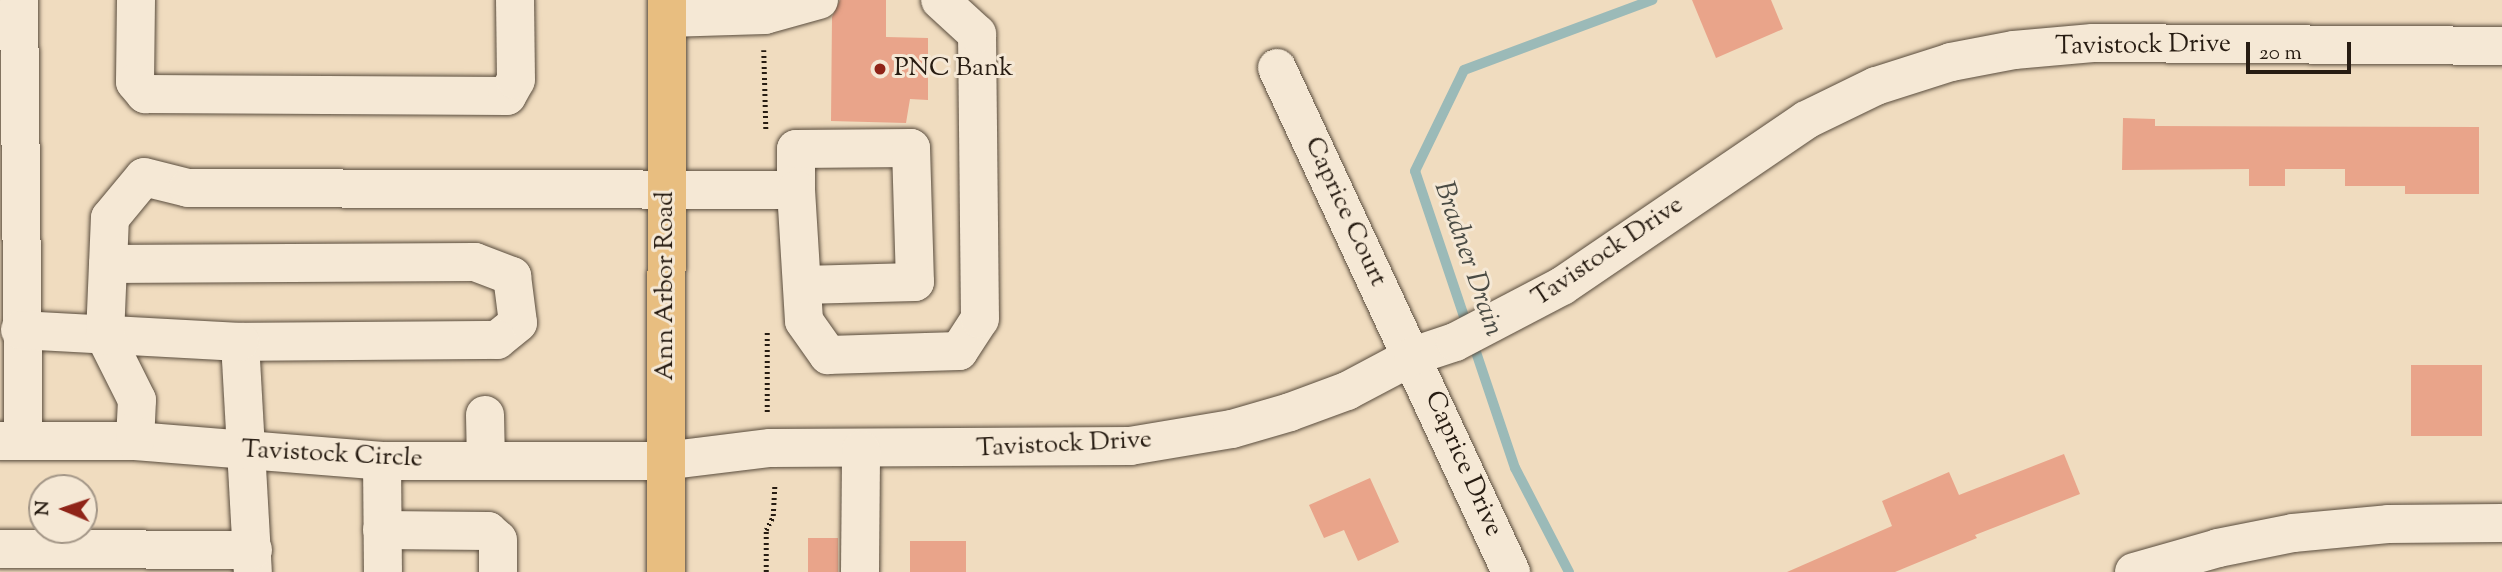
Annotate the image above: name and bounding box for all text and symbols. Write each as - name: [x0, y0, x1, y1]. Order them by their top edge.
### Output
- scale bar: [2250, 28, 2355, 72]
- street label: Tavistock Drive: [2055, 29, 2231, 63]
- text: 20 m: [2259, 39, 2302, 69]
- place label: PNC Bank: [894, 53, 1013, 85]
- marker: PNC Bank: [872, 61, 888, 77]
- street label: Caprice Court: [1297, 132, 1393, 292]
- water label: Bradner Drain: [1426, 177, 1510, 341]
- street label: Tavistock Drive: [1526, 190, 1690, 314]
- street label: Ann Arbor Road: [650, 191, 682, 381]
- street label: Caprice Drive: [1417, 387, 1509, 541]
- street label: Tavistock Drive: [975, 425, 1153, 465]
- street label: Tavistock Circle: [241, 435, 423, 475]
- north arrow: [28, 474, 98, 544]
- text: N: [30, 500, 57, 516]

